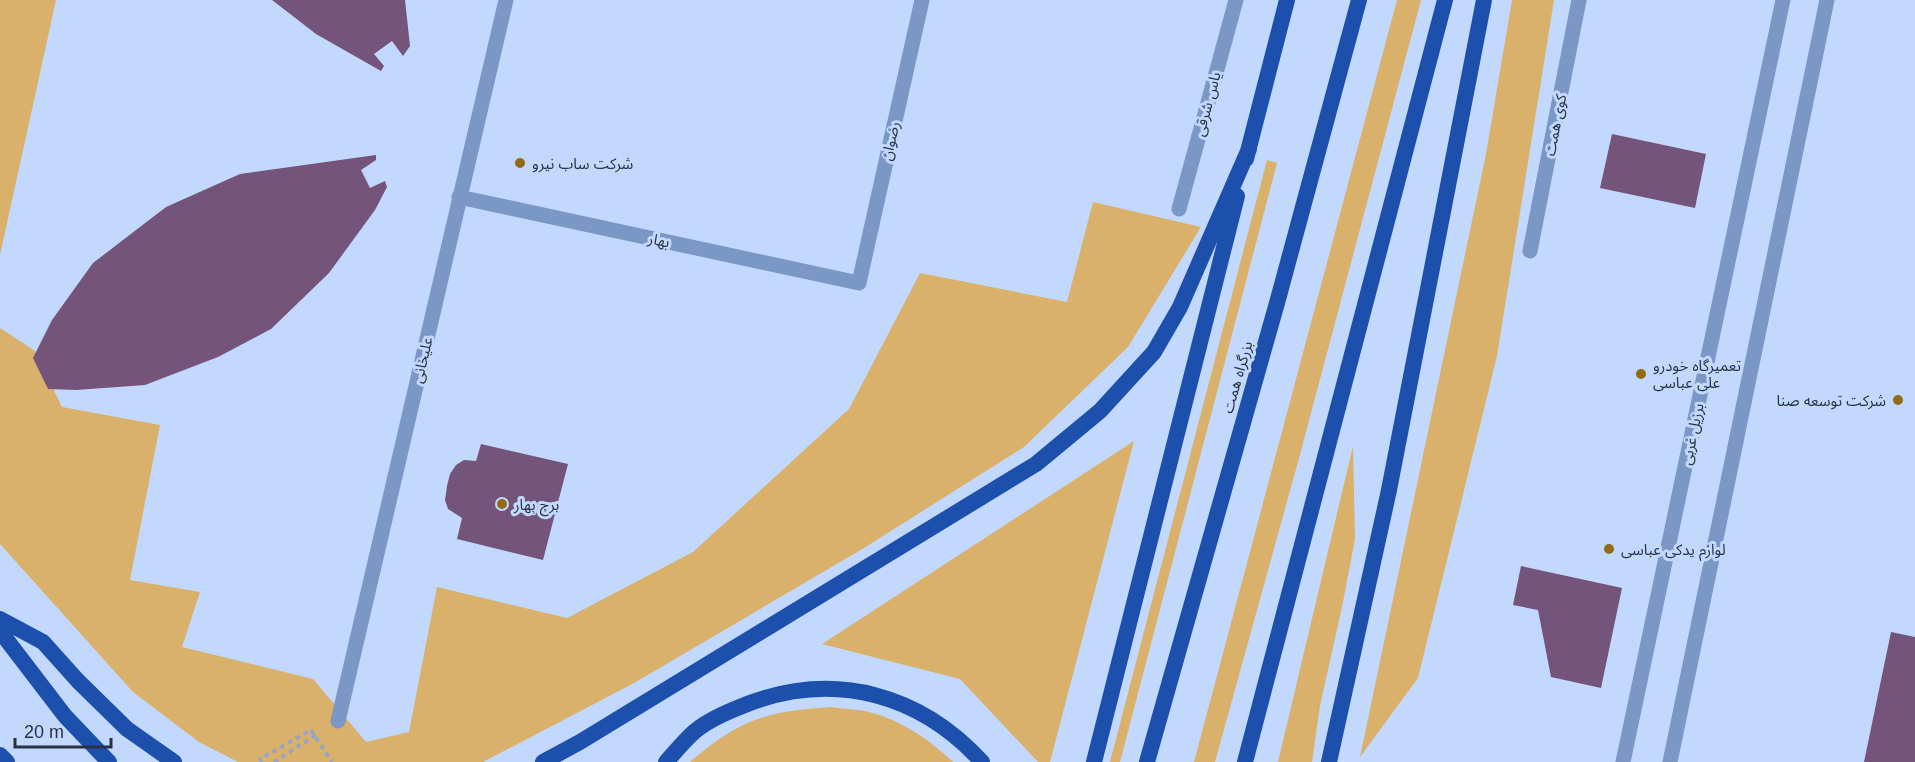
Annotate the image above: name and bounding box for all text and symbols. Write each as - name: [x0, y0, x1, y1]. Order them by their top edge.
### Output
- street label: یاس شرقی: [1190, 70, 1225, 138]
- street label: کوی همت: [1541, 92, 1570, 157]
- street label: رضوان: [877, 120, 904, 162]
- place label: شرکت ساب نیرو: [532, 155, 634, 173]
- marker: شرکت ساب نیرو: [513, 156, 527, 170]
- street label: بهار: [646, 229, 671, 252]
- street label: علیخانی: [408, 335, 437, 385]
- street label: بزرگراه همت: [1219, 339, 1256, 415]
- place label: تعمیرگاه خودرو علی عباسی: [1653, 357, 1741, 392]
- marker: تعمیرگاه خودرو علی عباسی: [1634, 367, 1648, 381]
- place label: شرکت توسعه صنا: [1777, 392, 1886, 410]
- marker: شرکت توسعه صنا: [1891, 393, 1905, 407]
- street label: برزیل غربی: [1677, 402, 1708, 467]
- place label: برج بهار: [513, 496, 559, 517]
- marker: برج بهار: [495, 497, 509, 511]
- place label: لوازم یدکی عباسی: [1621, 541, 1726, 561]
- marker: لوازم یدکی عباسی: [1602, 542, 1616, 556]
- scale bar: [15, 711, 111, 749]
- text: 20 m: [24, 722, 64, 742]

